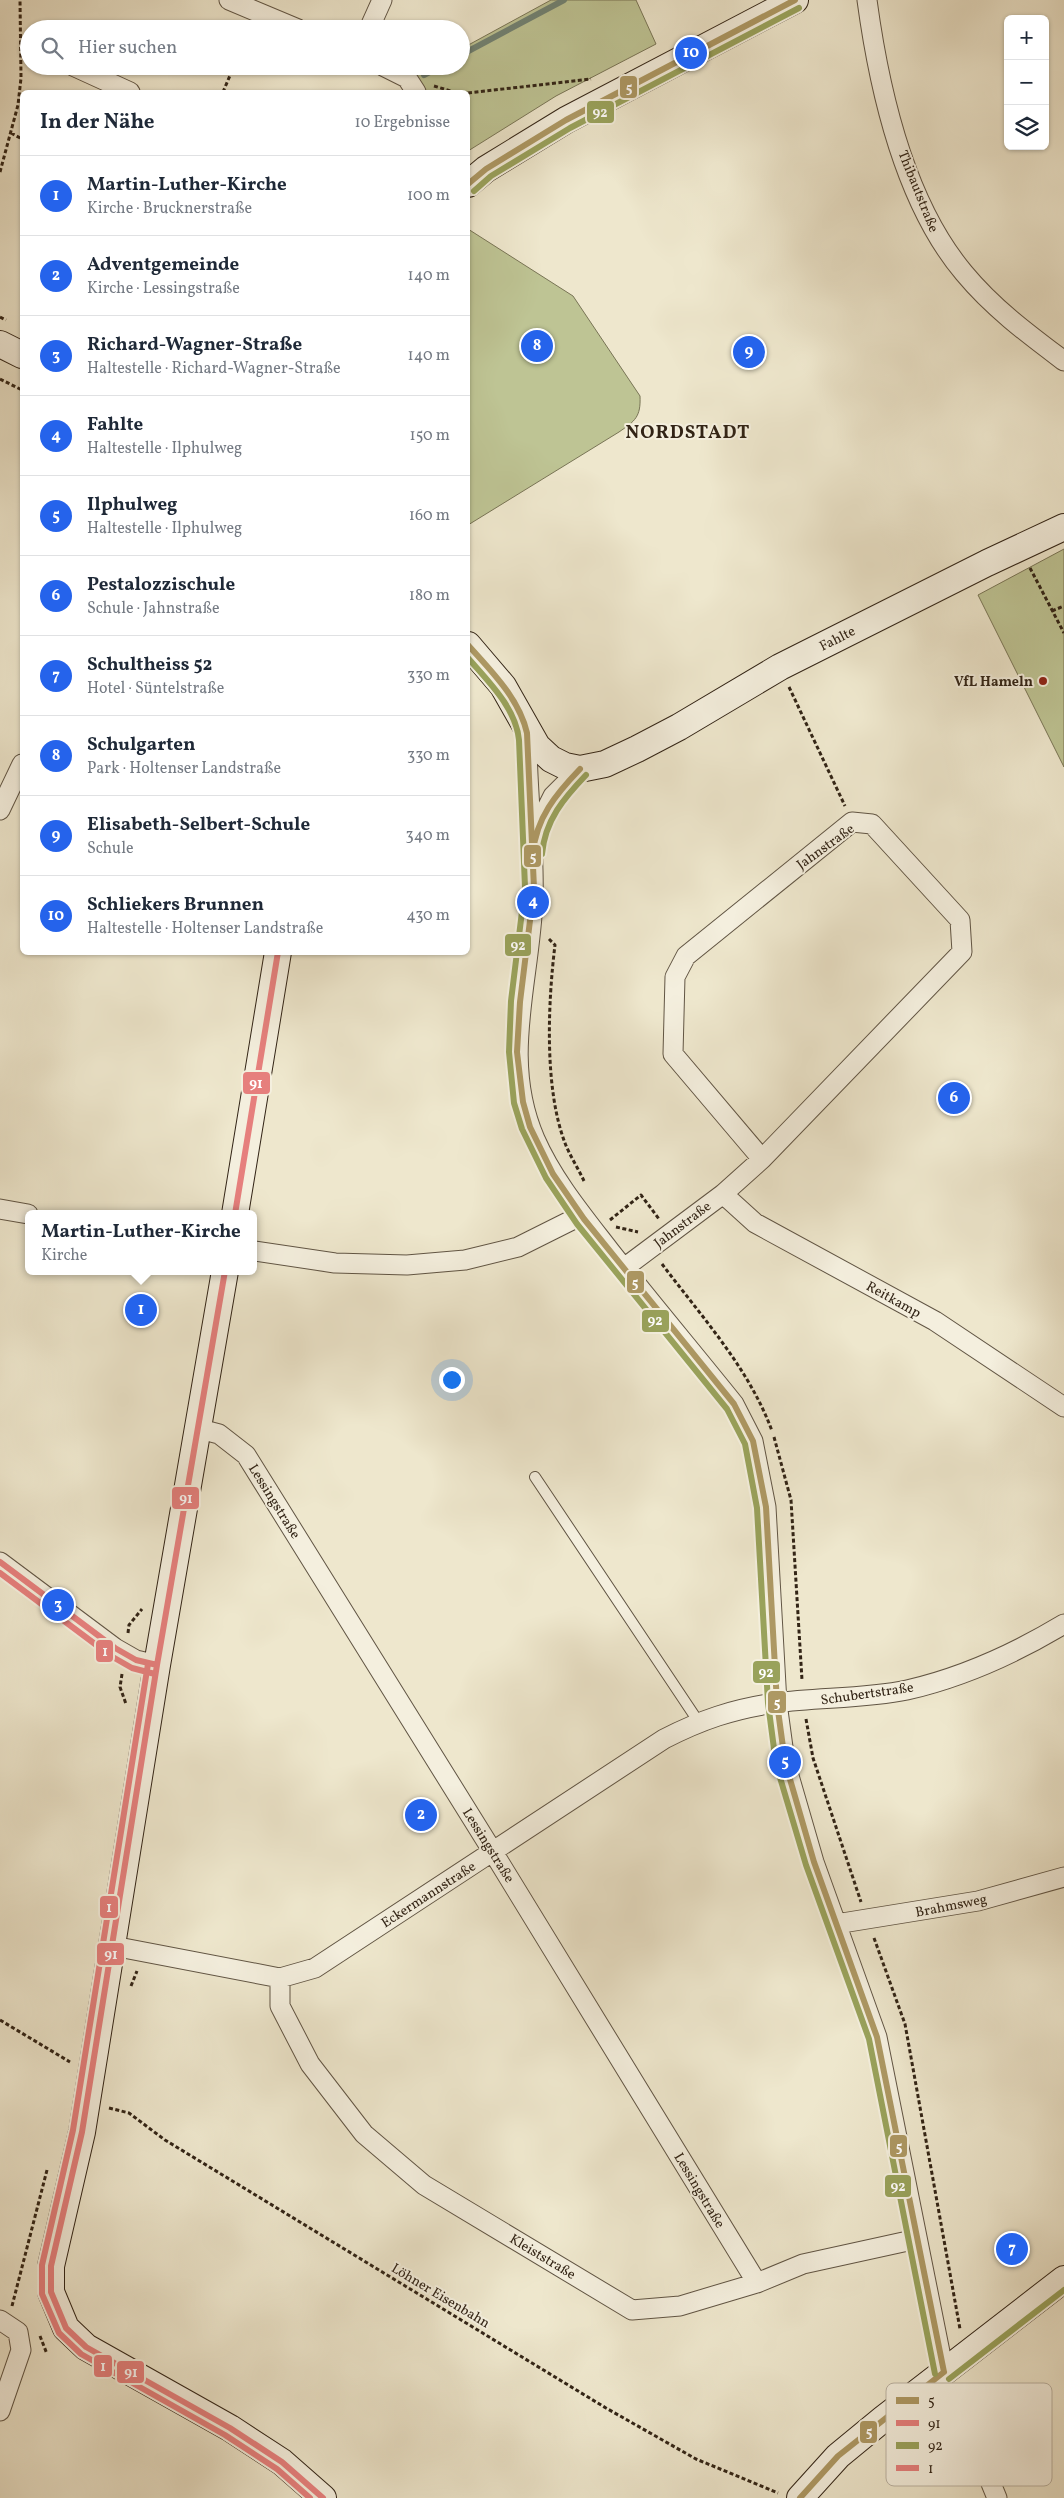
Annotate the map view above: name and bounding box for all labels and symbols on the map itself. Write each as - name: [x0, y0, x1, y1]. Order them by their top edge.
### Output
- pin: 10: [675, 34, 707, 72]
- line badge: 5: [619, 75, 638, 99]
- text: 5: [626, 79, 633, 98]
- line badge: 92: [586, 100, 615, 124]
- text: 92: [592, 104, 608, 123]
- street label: Thibautstraße: [893, 148, 943, 236]
- pin: 8: [521, 327, 553, 365]
- pin: 9: [733, 333, 765, 371]
- district label: NORDSTADT: [625, 420, 751, 446]
- street label: Fahlte: [816, 622, 859, 656]
- place label: VfL Hameln: [954, 673, 1033, 692]
- marker: VfL Hameln: [1037, 675, 1049, 687]
- street label: Jahnstraße: [793, 820, 859, 875]
- line badge: 5: [523, 844, 542, 868]
- text: 5: [530, 848, 537, 867]
- pin: 4: [517, 883, 549, 921]
- line badge: 92: [504, 933, 532, 957]
- text: 92: [510, 937, 526, 956]
- line badge: 91: [242, 1071, 271, 1095]
- text: 91: [249, 1075, 263, 1094]
- pin: 6: [938, 1079, 970, 1117]
- street label: Jahnstraße: [650, 1197, 716, 1253]
- line badge: 5: [626, 1270, 645, 1294]
- text: 5: [632, 1274, 639, 1293]
- street label: Reitkamp: [862, 1277, 924, 1323]
- pin: 1: [125, 1291, 157, 1329]
- line badge: 92: [641, 1309, 670, 1333]
- text: 92: [647, 1312, 663, 1331]
- your location: [439, 1367, 465, 1393]
- street label: Lessingstraße: [243, 1461, 304, 1543]
- line badge: 91: [171, 1486, 200, 1510]
- text: 91: [179, 1490, 193, 1509]
- pin: 3: [42, 1586, 74, 1624]
- line badge: 1: [95, 1639, 114, 1663]
- text: 1: [102, 1643, 108, 1662]
- line badge: 92: [752, 1660, 781, 1684]
- text: 92: [758, 1664, 774, 1683]
- street label: Schubertstraße: [819, 1679, 915, 1710]
- line badge: 5: [767, 1690, 787, 1714]
- text: 5: [774, 1694, 781, 1713]
- pin: 5: [769, 1743, 801, 1781]
- pin: 2: [405, 1796, 437, 1834]
- street label: Lessingstraße: [457, 1805, 518, 1887]
- street label: Eckermannstraße: [378, 1857, 480, 1933]
- street label: Brahmsweg: [914, 1890, 989, 1923]
- line badge: 1: [99, 1895, 119, 1919]
- text: 1: [106, 1899, 112, 1918]
- line badge: 91: [96, 1942, 125, 1966]
- text: 91: [104, 1946, 118, 1965]
- line badge: 5: [889, 2134, 908, 2158]
- text: 5: [896, 2138, 903, 2157]
- street label: Lessingstraße: [669, 2149, 729, 2232]
- line badge: 92: [884, 2174, 912, 2198]
- text: 92: [890, 2178, 906, 2197]
- street label: Kleiststraße: [506, 2230, 579, 2285]
- pin: 7: [996, 2230, 1028, 2268]
- street label: Löhner Eisenbahn: [387, 2259, 493, 2333]
- line badge: 1: [93, 2354, 113, 2378]
- text: 1: [100, 2358, 106, 2377]
- line badge: 91: [116, 2360, 145, 2384]
- text: 91: [124, 2364, 138, 2383]
- legend: [886, 2383, 1052, 2486]
- text: 5: [928, 2392, 935, 2411]
- text: 91: [928, 2415, 941, 2434]
- line badge: 5: [859, 2420, 878, 2444]
- text: 5: [866, 2423, 873, 2442]
- text: 92: [928, 2437, 943, 2456]
- text: 1: [928, 2460, 933, 2479]

